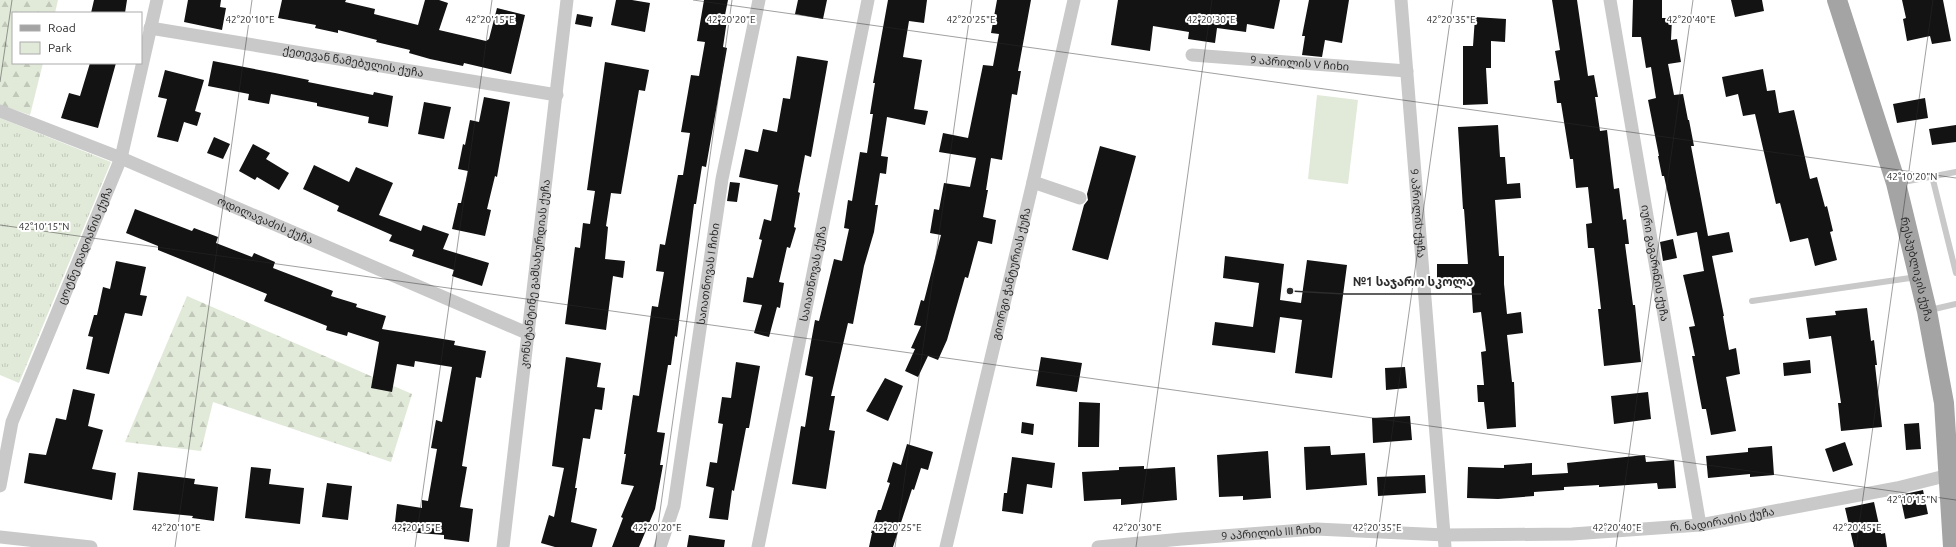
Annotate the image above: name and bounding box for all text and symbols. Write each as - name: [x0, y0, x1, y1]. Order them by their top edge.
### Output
- legend: [12, 12, 142, 64]
- text: 42°20'10"E: [225, 14, 275, 25]
- text: 42°20'15"E: [465, 14, 515, 25]
- text: 42°20'20"E: [706, 14, 756, 25]
- text: 42°20'25"E: [946, 14, 996, 25]
- text: 42°20'30"E: [1186, 14, 1236, 25]
- text: 42°20'35"E: [1426, 14, 1476, 25]
- text: 42°20'40"E: [1666, 14, 1716, 25]
- text: Road: [48, 21, 76, 34]
- text: Park: [48, 41, 72, 54]
- street label: ქეთევან წამებულის ქუჩა: [282, 44, 425, 79]
- street label: 9 აპრილის V ჩიხი: [1250, 53, 1350, 73]
- street label: 9 აპრილის ქუჩა: [1409, 168, 1428, 258]
- text: 42°10'20"N: [1887, 171, 1937, 182]
- street label: კონსტანტინე გამსახურდიას ქუჩა: [518, 178, 552, 369]
- street label: ცოტნე დადიანის ქუჩა: [55, 185, 114, 306]
- street label: ოდილავაძის ქუჩა: [216, 194, 315, 246]
- street label: იური გაგარინის ქუჩა: [1639, 204, 1671, 322]
- street label: გიორგი ჭანტურიას ქუჩა: [990, 206, 1033, 341]
- street label: რესპუბლიკის ქუჩა: [1898, 216, 1935, 323]
- text: 42°10'15"N: [19, 221, 69, 232]
- street label: საიათნოვას I ჩიხი: [695, 222, 721, 326]
- street label: საიათნოვას ქუჩა: [798, 225, 828, 322]
- callout: №1 საჯარო სკოლა: [1345, 270, 1481, 294]
- text: №1 საჯარო სკოლა: [1353, 275, 1473, 290]
- text: 42°10'15"N: [1887, 494, 1937, 505]
- street label: რ. ნადირაძის ქუჩა: [1670, 505, 1775, 533]
- text: 42°20'10"E: [151, 522, 201, 533]
- text: 42°20'15"E: [391, 522, 441, 533]
- text: 42°20'20"E: [632, 522, 682, 533]
- text: 42°20'25"E: [872, 522, 922, 533]
- text: 42°20'30"E: [1112, 522, 1162, 533]
- text: 42°20'35"E: [1352, 522, 1402, 533]
- text: 42°20'40"E: [1592, 522, 1642, 533]
- text: 42°20'45"E: [1832, 522, 1882, 533]
- street label: 9 აპრილის III ჩიხი: [1221, 523, 1322, 542]

